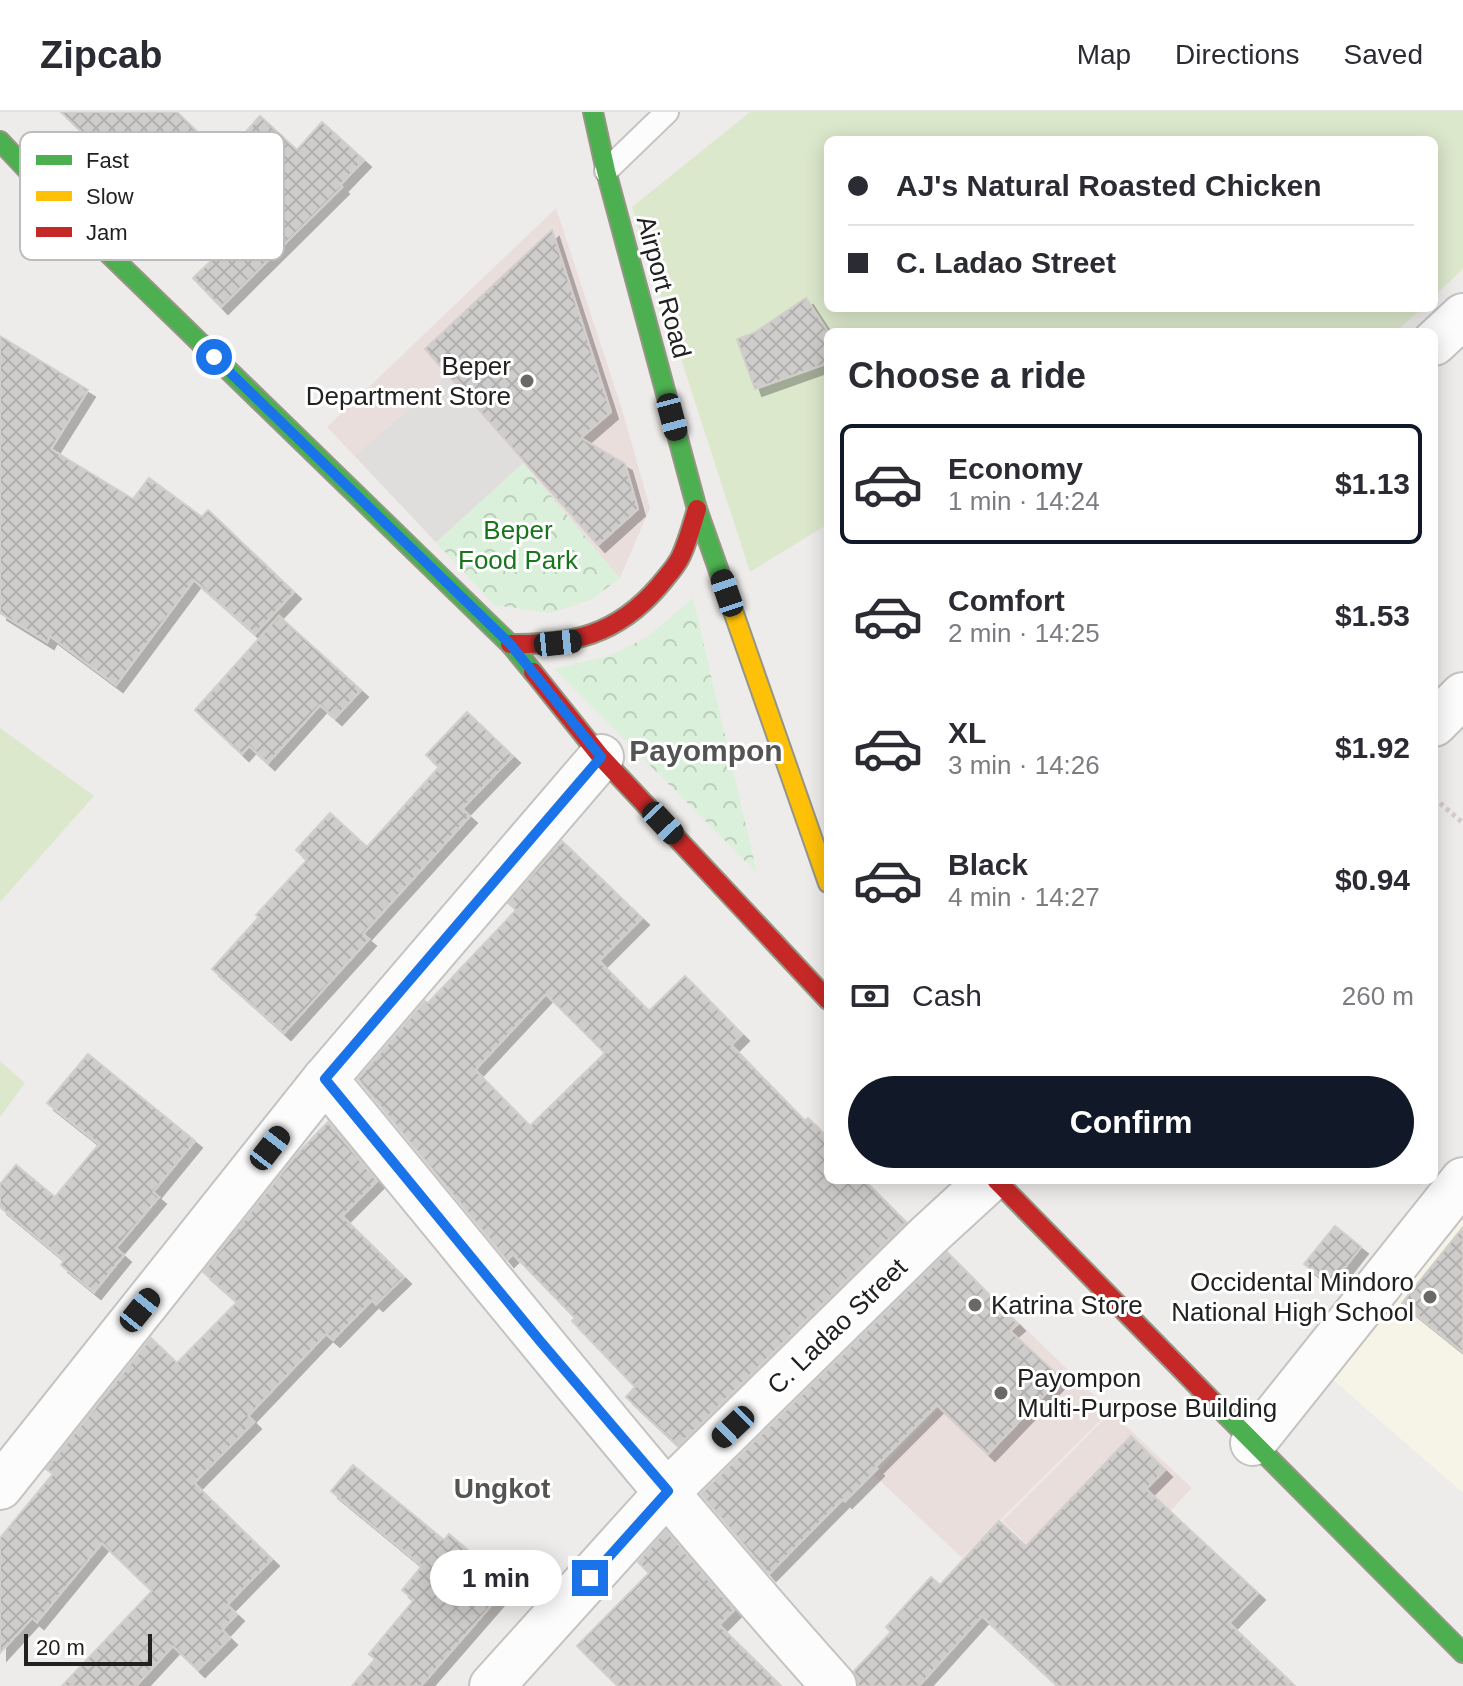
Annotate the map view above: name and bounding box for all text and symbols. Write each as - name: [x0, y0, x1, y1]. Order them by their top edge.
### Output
- text: Zipcab: [40, 34, 162, 76]
- text: Map: [1077, 39, 1131, 70]
- text: Directions: [1175, 39, 1300, 70]
- text: Saved: [1344, 39, 1423, 70]
- legend: [20, 132, 284, 260]
- text: Fast: [86, 148, 129, 173]
- text: AJ's Natural Roasted Chicken: [896, 169, 1322, 202]
- text: Slow: [86, 184, 134, 209]
- street label: Airport Road: [631, 213, 697, 361]
- text: Jam: [86, 220, 128, 245]
- text: C. Ladao Street: [896, 246, 1116, 279]
- route start: [196, 339, 232, 375]
- place label: Beper Department Store: [306, 351, 511, 411]
- text: Choose a ride: [848, 355, 1086, 396]
- marker: Beper Department Store: [518, 372, 536, 390]
- car: [654, 391, 690, 443]
- icon: car: [852, 448, 924, 520]
- text: Economy: [948, 452, 1083, 485]
- text: $1.13: [1335, 467, 1410, 500]
- text: 1 min · 14:24: [948, 486, 1100, 516]
- park label: Beper Food Park: [458, 515, 579, 575]
- car: [708, 566, 746, 620]
- icon: car: [852, 580, 924, 652]
- text: Comfort: [948, 584, 1065, 617]
- text: $1.53: [1335, 599, 1410, 632]
- text: 2 min · 14:25: [948, 618, 1100, 648]
- car: [533, 629, 583, 657]
- icon: car: [852, 712, 924, 784]
- text: XL: [948, 716, 986, 749]
- text: $1.92: [1335, 731, 1410, 764]
- district label: Payompon: [629, 734, 783, 767]
- text: 3 min · 14:26: [948, 750, 1100, 780]
- car: [638, 797, 688, 849]
- icon: car: [852, 844, 924, 916]
- text: Black: [948, 848, 1028, 881]
- text: $0.94: [1335, 863, 1410, 896]
- text: 4 min · 14:27: [948, 882, 1100, 912]
- icon: cash: [848, 974, 892, 1018]
- text: Cash: [912, 979, 982, 1012]
- text: 260 m: [1342, 981, 1414, 1011]
- button: Confirm: [848, 1076, 1414, 1168]
- car: [246, 1122, 294, 1174]
- street label: C. Ladao Street: [761, 1251, 913, 1400]
- place label: Occidental Mindoro National High School: [1171, 1267, 1414, 1327]
- car: [116, 1284, 164, 1336]
- marker: Occidental Mindoro National High School: [1421, 1288, 1439, 1306]
- place label: Katrina Store: [991, 1290, 1143, 1320]
- marker: Katrina Store: [966, 1296, 984, 1314]
- place label: Payompon Multi-Purpose Building: [1017, 1363, 1277, 1423]
- marker: Payompon Multi-Purpose Building: [992, 1384, 1010, 1402]
- car: [707, 1402, 759, 1452]
- district label: Ungkot: [454, 1473, 550, 1504]
- callout: 1 min: [430, 1550, 562, 1606]
- route end: [572, 1560, 608, 1596]
- text: 1 min: [462, 1563, 530, 1593]
- scale bar: [24, 1630, 152, 1666]
- text: 20 m: [36, 1635, 85, 1660]

